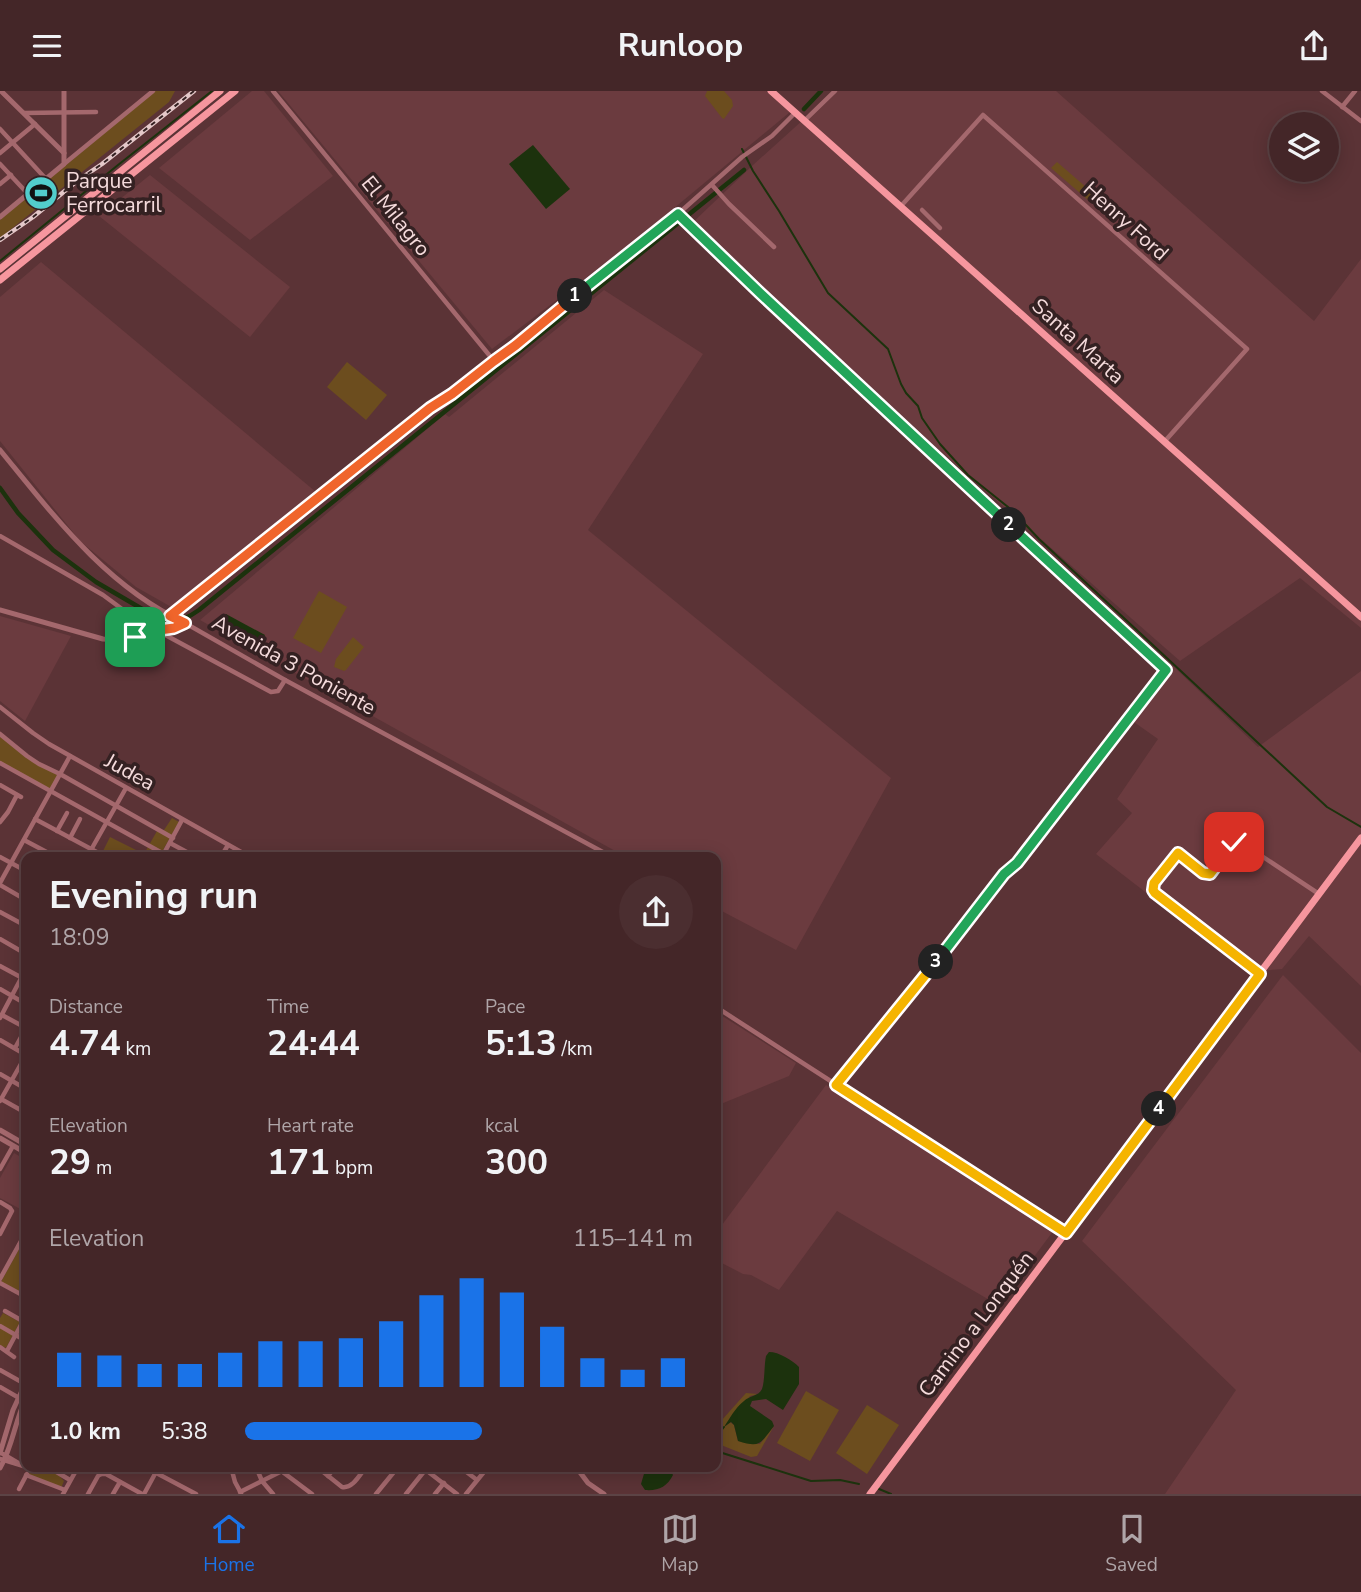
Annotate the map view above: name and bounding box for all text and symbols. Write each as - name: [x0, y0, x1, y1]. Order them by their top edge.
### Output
- text: Runloop: [618, 24, 743, 67]
- icon: menu: [28, 27, 66, 65]
- icon: share: [1295, 27, 1333, 65]
- map controls: [1269, 112, 1339, 182]
- button: layers: [1269, 112, 1339, 182]
- place label: Parque Ferrocarril: [66, 167, 163, 219]
- street label: El Milagro: [355, 170, 437, 262]
- sports icon: Parque Ferrocarril: [22, 174, 60, 212]
- street label: Henry Ford: [1077, 175, 1175, 267]
- pin: 1: [558, 279, 592, 313]
- text: 1: [569, 282, 580, 308]
- street label: Santa Marta: [1026, 292, 1130, 390]
- pin: 2: [992, 507, 1026, 543]
- text: 2: [1003, 511, 1014, 537]
- pin: [105, 607, 165, 667]
- street label: Avenida 3 Poniente: [207, 608, 381, 722]
- icon: arrive: [116, 618, 154, 656]
- street label: Judea: [99, 746, 160, 797]
- pin: [1204, 812, 1264, 872]
- icon: check: [1215, 823, 1253, 861]
- text: Evening run: [49, 870, 258, 921]
- button: share: [619, 875, 693, 949]
- text: 18:09: [49, 922, 109, 953]
- pin: 3: [918, 945, 954, 979]
- text: 3: [930, 948, 941, 974]
- text: Distance: [49, 994, 123, 1020]
- text: Time: [267, 994, 309, 1020]
- text: Pace: [485, 994, 525, 1020]
- text: 4.74: [49, 1020, 121, 1067]
- text: 24:44: [267, 1020, 360, 1067]
- text: 5:13: [485, 1020, 557, 1067]
- text: km: [121, 1036, 151, 1062]
- text: /km: [557, 1036, 593, 1062]
- pin: 4: [1142, 1091, 1176, 1127]
- text: 4: [1153, 1095, 1164, 1121]
- text: Elevation: [49, 1113, 128, 1139]
- text: Heart rate: [267, 1113, 354, 1139]
- text: kcal: [485, 1113, 519, 1139]
- text: 29: [49, 1139, 91, 1186]
- text: 171: [267, 1139, 330, 1186]
- text: 300: [485, 1139, 548, 1186]
- text: m: [91, 1155, 112, 1181]
- text: bpm: [330, 1155, 373, 1181]
- text: Elevation: [49, 1223, 144, 1254]
- text: 115–141 m: [573, 1223, 693, 1254]
- street label: Camino a Lonquén: [912, 1246, 1040, 1402]
- text: 1.0 km: [49, 1416, 121, 1447]
- text: 5:38: [161, 1416, 208, 1447]
- tab: Home: [203, 1510, 255, 1578]
- tab: Map: [661, 1510, 699, 1578]
- tab: Saved: [1105, 1510, 1158, 1578]

